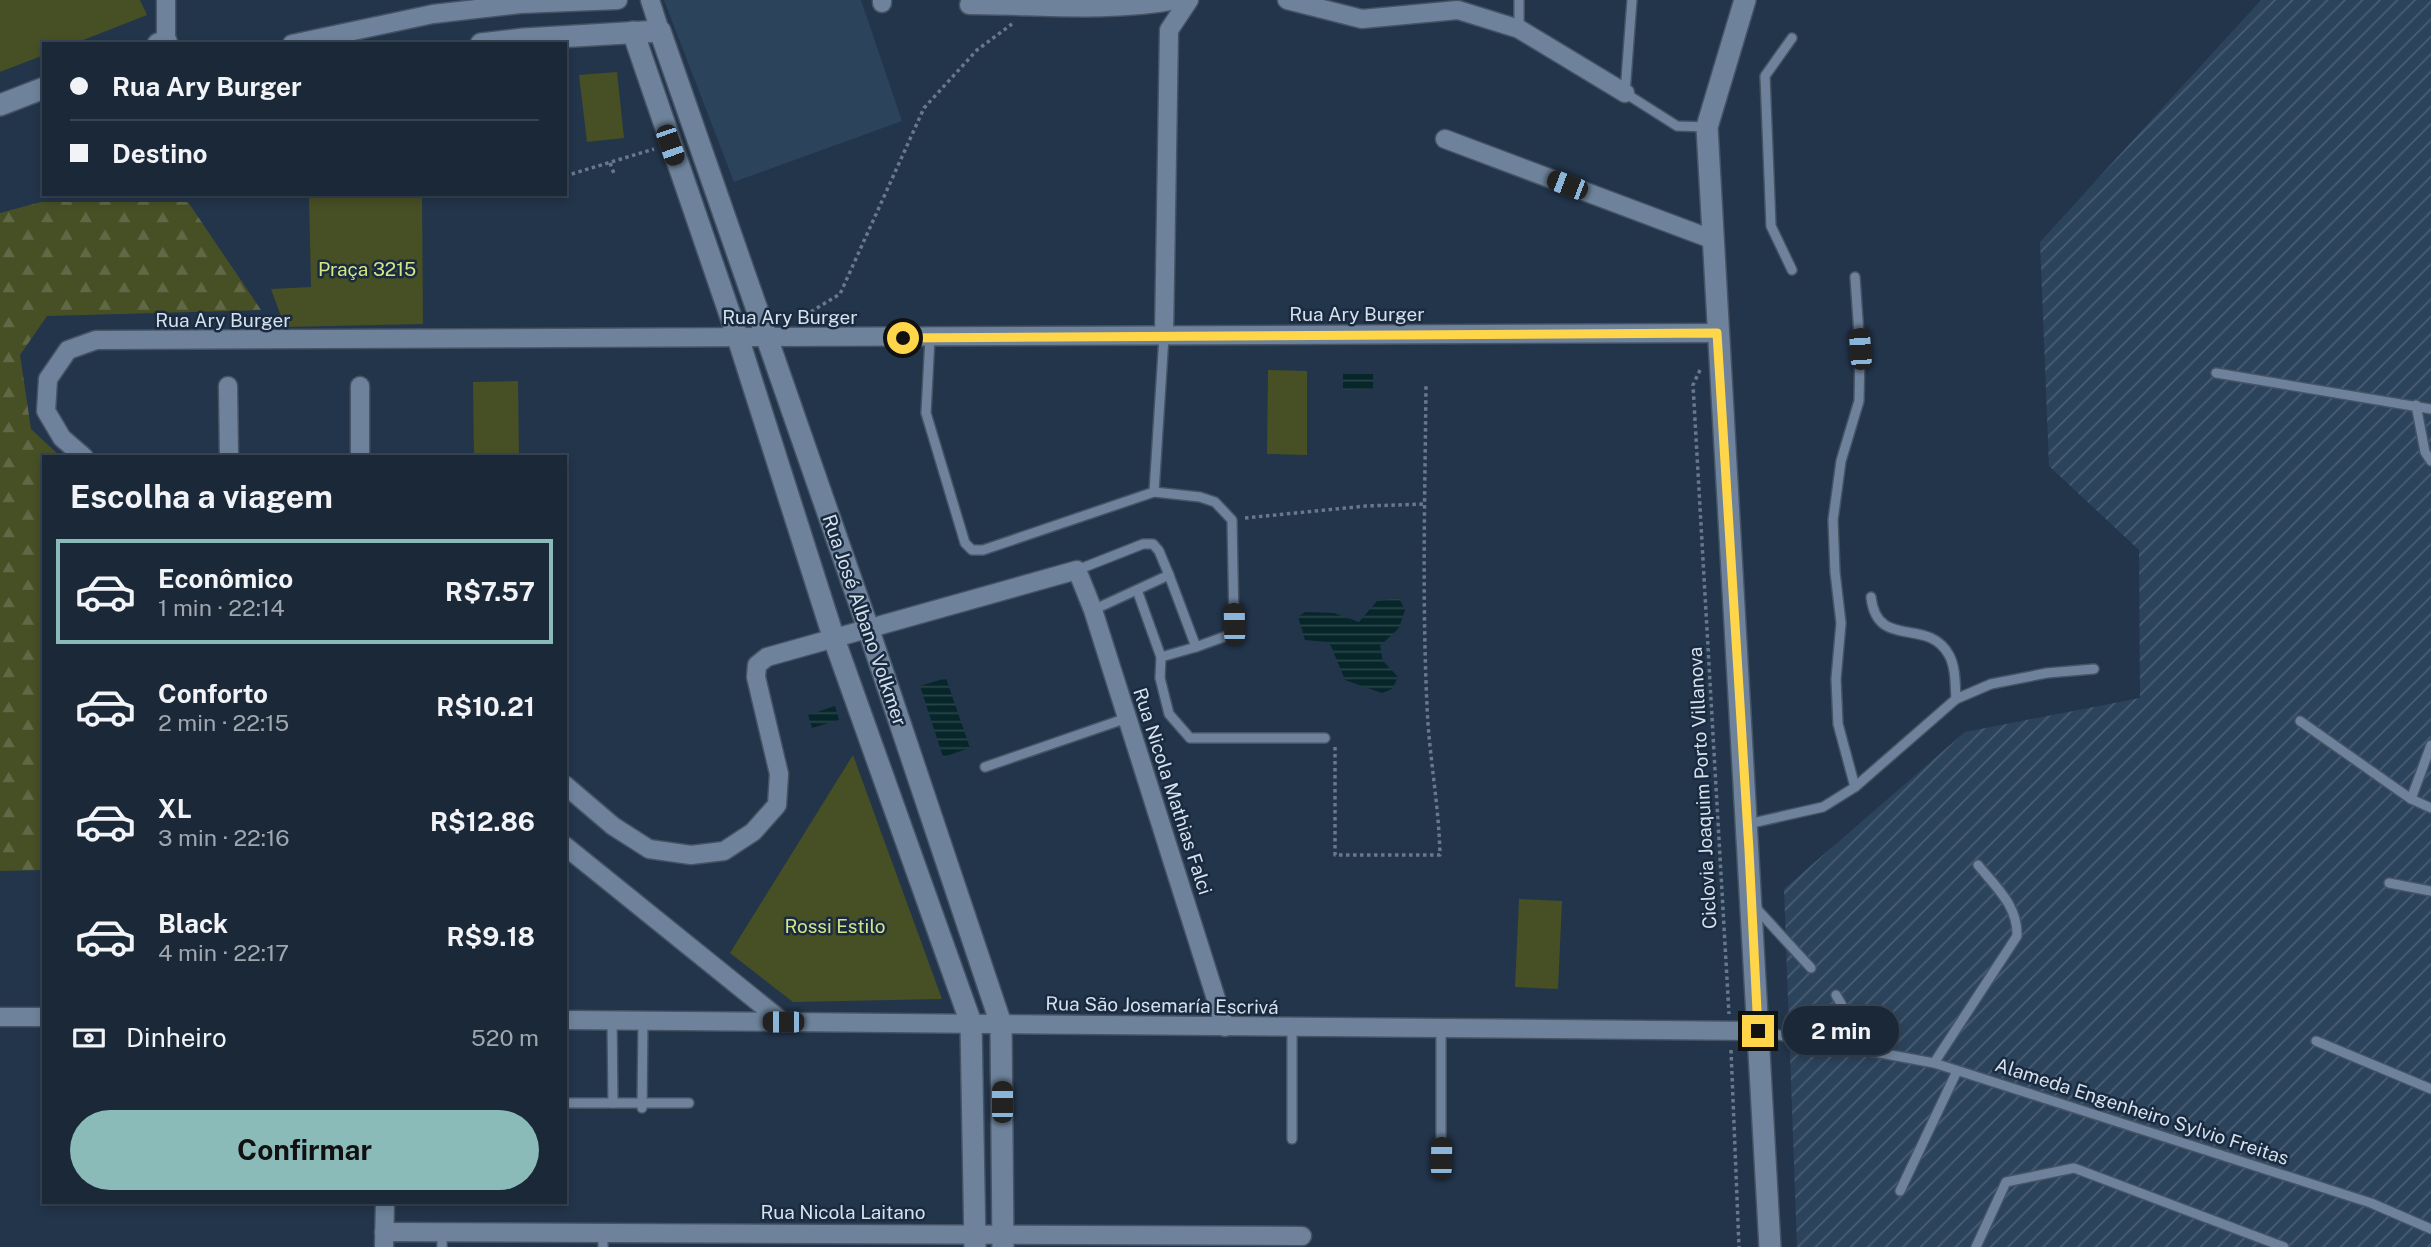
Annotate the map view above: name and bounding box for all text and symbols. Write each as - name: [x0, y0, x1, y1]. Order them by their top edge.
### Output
- text: Rua Ary Burger: [112, 71, 302, 102]
- car: [654, 122, 687, 168]
- text: Destino: [112, 138, 208, 169]
- car: [1544, 168, 1591, 202]
- park label: Praça 3215: [318, 258, 416, 280]
- street label: Rua Ary Burger: [1289, 303, 1425, 325]
- street label: Rua Ary Burger: [722, 306, 858, 328]
- street label: Rua Ary Burger: [155, 309, 291, 331]
- route start: [887, 322, 919, 354]
- car: [1849, 327, 1872, 371]
- text: Escolha a viagem: [70, 478, 333, 515]
- street label: Rua José Albano Volkmer: [818, 511, 912, 729]
- icon: car: [74, 560, 137, 623]
- text: Econômico: [158, 563, 293, 594]
- text: R$7.57: [445, 576, 535, 607]
- text: 1 min · 22:14: [158, 594, 285, 621]
- car: [1224, 603, 1245, 645]
- street label: Ciclovia Joaquim Porto Villanova: [1684, 646, 1720, 930]
- icon: car: [74, 675, 137, 738]
- text: Conforto: [158, 678, 268, 709]
- street label: Rua Nicola Mathias Falci: [1129, 685, 1217, 897]
- text: R$10.21: [436, 691, 535, 722]
- text: 2 min · 22:15: [158, 709, 289, 736]
- icon: car: [74, 790, 137, 853]
- text: XL: [158, 793, 192, 824]
- text: R$12.86: [430, 806, 535, 837]
- text: 3 min · 22:16: [158, 824, 290, 851]
- icon: car: [74, 905, 137, 968]
- text: Black: [158, 908, 228, 939]
- park label: Rossi Estilo: [785, 915, 885, 937]
- text: R$9.18: [446, 921, 535, 952]
- text: 4 min · 22:17: [158, 939, 289, 966]
- street label: Rua São Josemaría Escrivá: [1045, 992, 1279, 1018]
- callout: 2 min: [1782, 1006, 1898, 1056]
- car: [763, 1012, 805, 1033]
- route end: [1742, 1015, 1774, 1047]
- text: 2 min: [1811, 1017, 1871, 1044]
- icon: cash: [70, 1019, 108, 1057]
- text: Dinheiro: [126, 1022, 227, 1053]
- text: 520 m: [471, 1024, 539, 1051]
- street label: Alameda Engenheiro Sylvio Freitas: [1992, 1053, 2292, 1169]
- car: [992, 1081, 1013, 1123]
- button: Confirmar: [70, 1110, 539, 1190]
- car: [1431, 1137, 1452, 1179]
- street label: Rua Nicola Laitano: [760, 1201, 926, 1223]

